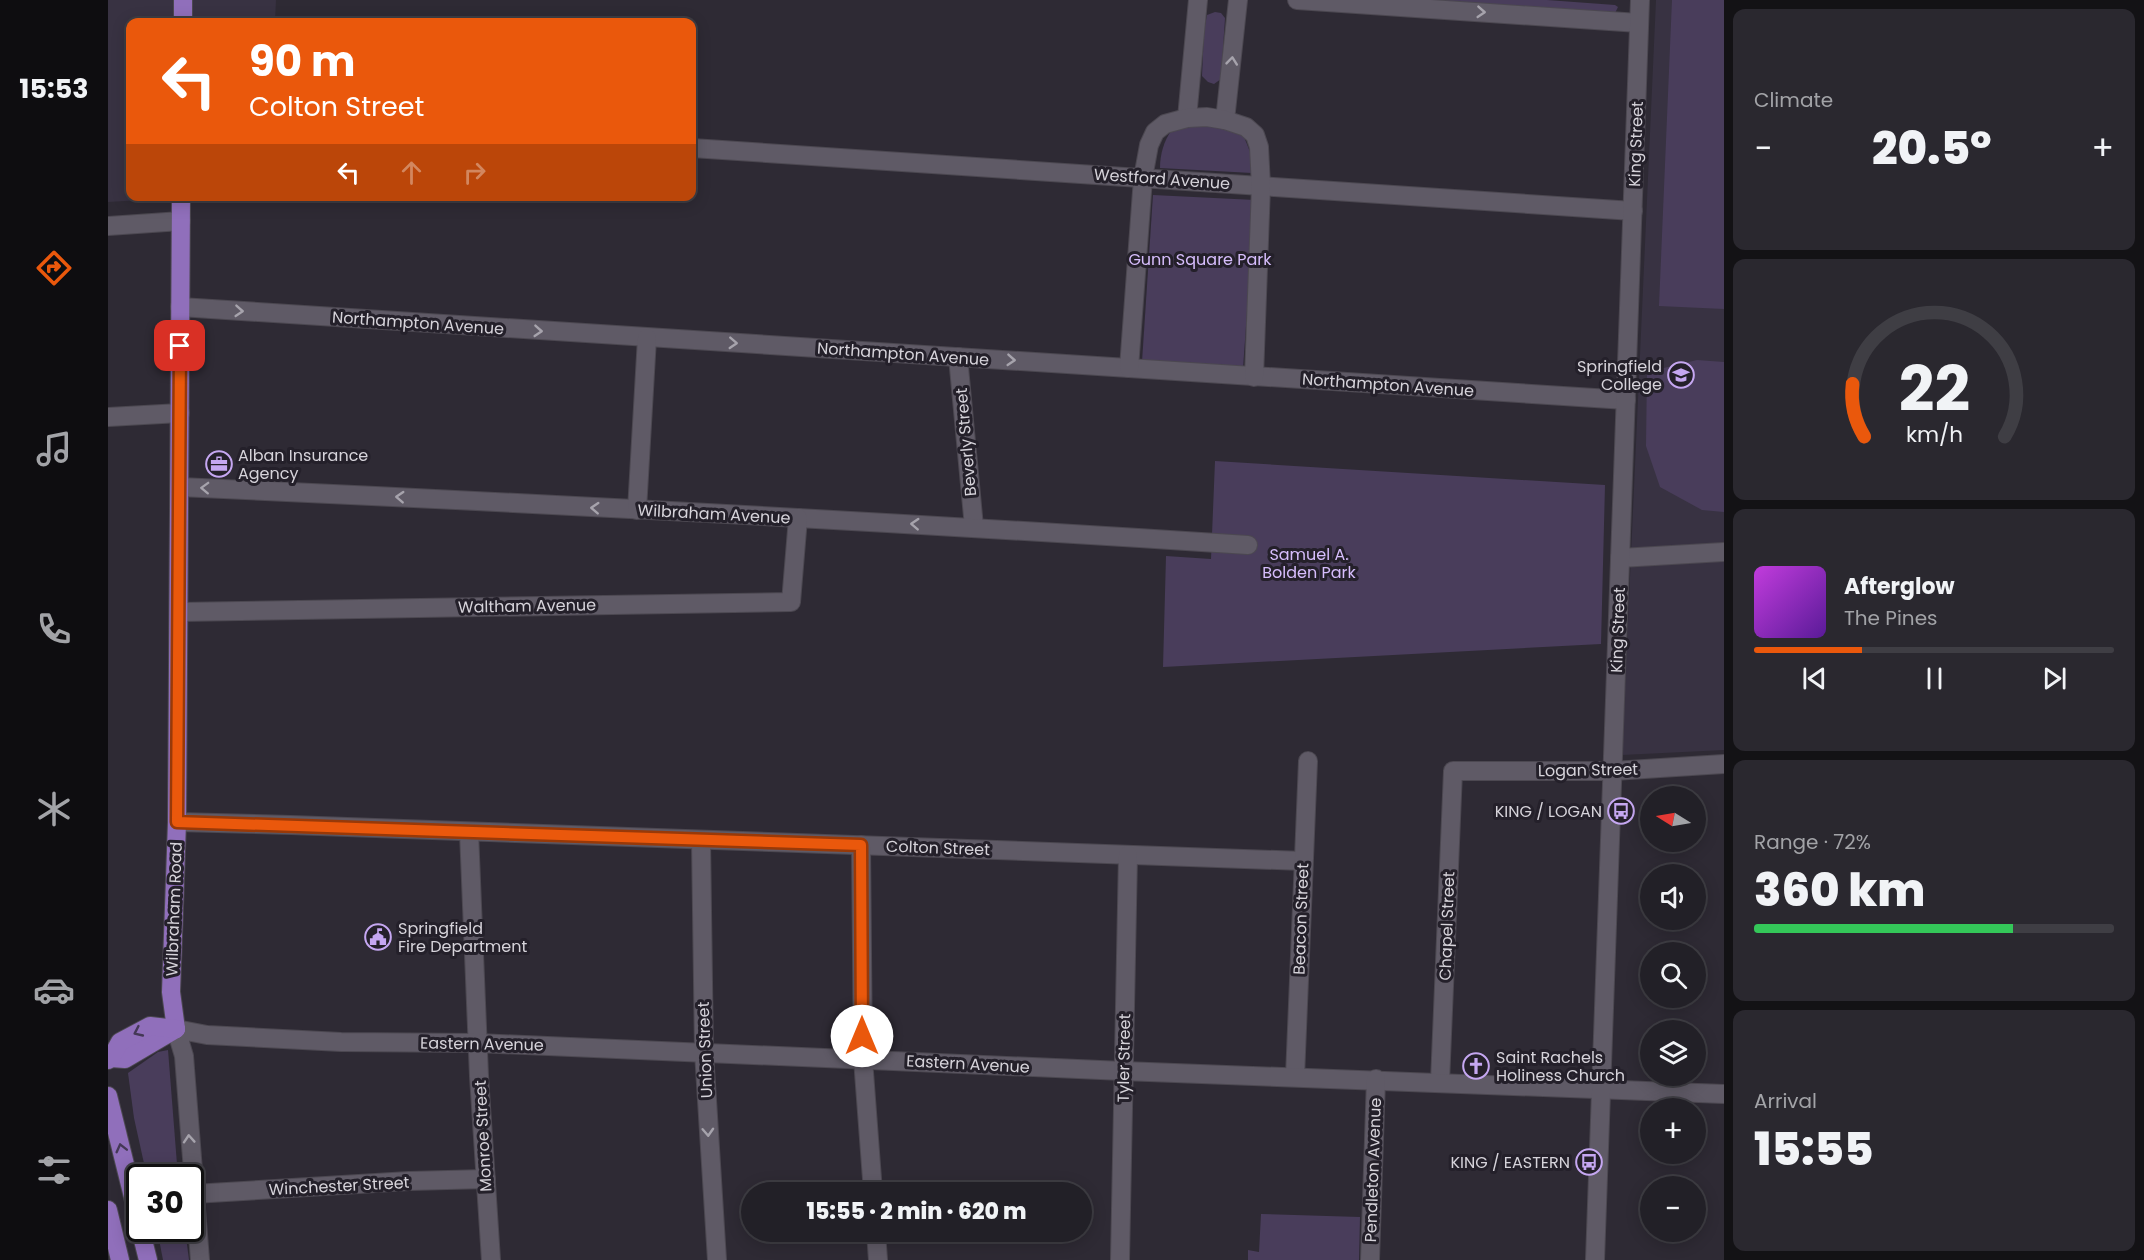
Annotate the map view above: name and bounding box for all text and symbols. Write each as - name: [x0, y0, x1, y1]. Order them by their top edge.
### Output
- one-way arrow: [1476, 5, 1485, 18]
- text: 90 m: [249, 32, 356, 91]
- icon: left: [150, 42, 228, 120]
- one-way arrow: [1225, 57, 1237, 66]
- text: 15:53: [19, 70, 89, 107]
- text: Climate: [1754, 86, 1833, 114]
- text: Colton Street: [249, 88, 424, 125]
- street label: King Street: [1623, 101, 1649, 187]
- text: 20.5°: [1872, 117, 1992, 180]
- text: −: [1754, 125, 1772, 172]
- text: +: [2091, 125, 2114, 172]
- icon: left: [332, 156, 365, 189]
- icon: ahead: [395, 156, 428, 189]
- icon: right: [458, 156, 491, 189]
- street label: Westford Avenue: [1093, 163, 1231, 195]
- icon: directions: [33, 247, 75, 289]
- park label: Gunn Square Park: [1128, 248, 1272, 271]
- one-way arrow: [234, 304, 243, 317]
- street label: Northampton Avenue: [331, 306, 505, 340]
- pin: [154, 320, 205, 371]
- one-way arrow: [533, 325, 542, 338]
- icon: arrive: [163, 329, 196, 362]
- one-way arrow: [728, 337, 737, 350]
- street label: Northampton Avenue: [816, 337, 990, 371]
- text: 22: [1898, 345, 1970, 433]
- one-way arrow: [1007, 354, 1016, 367]
- place label: Springfield College: [1577, 355, 1662, 396]
- school or university icon: Springfield College: [1666, 360, 1696, 390]
- street label: Northampton Avenue: [1301, 368, 1475, 402]
- street label: Beverly Street: [950, 387, 982, 497]
- text: km/h: [1905, 419, 1963, 450]
- icon: music: [33, 428, 75, 470]
- place label: Alban Insurance Agency: [238, 444, 368, 485]
- office icon: Alban Insurance Agency: [204, 449, 234, 479]
- one-way arrow: [201, 482, 210, 495]
- one-way arrow: [396, 490, 405, 503]
- street label: Wilbraham Avenue: [637, 499, 791, 529]
- one-way arrow: [590, 501, 599, 514]
- one-way arrow: [911, 517, 920, 530]
- park label: Samuel A. Bolden Park: [1262, 543, 1357, 584]
- text: Afterglow: [1844, 571, 1955, 602]
- street label: King Street: [1605, 587, 1631, 673]
- street label: Waltham Avenue: [458, 593, 596, 619]
- text: The Pines: [1844, 604, 1938, 632]
- icon: phone: [33, 608, 75, 650]
- icon: previous: [1798, 662, 1831, 695]
- icon: pause: [1918, 662, 1951, 695]
- icon: next: [2038, 662, 2071, 695]
- street label: Logan Street: [1538, 758, 1638, 782]
- north arrow: [1640, 786, 1706, 852]
- map controls: [1640, 786, 1706, 1242]
- icon: climate: [33, 788, 75, 830]
- bus stop icon: KING / LOGAN: [1606, 796, 1636, 826]
- place label: KING / LOGAN: [1495, 800, 1602, 823]
- text: Range · 72%: [1754, 828, 1871, 856]
- street label: Colton Street: [886, 835, 991, 861]
- street label: Wilbraham Road: [160, 841, 188, 977]
- text: 360 km: [1754, 859, 1925, 922]
- street label: Beacon Street: [1288, 863, 1314, 975]
- button: sound: [1640, 864, 1706, 930]
- street label: Chapel Street: [1434, 871, 1460, 981]
- place label: Springfield Fire Department: [398, 917, 527, 958]
- public building icon: Springfield Fire Department: [363, 922, 393, 952]
- button: search: [1640, 942, 1706, 1008]
- icon: car: [33, 969, 75, 1011]
- street label: Union Street: [692, 1001, 718, 1099]
- position arrow: [830, 1004, 894, 1068]
- street label: Tyler Street: [1112, 1013, 1136, 1102]
- button: layers: [1640, 1020, 1706, 1086]
- one-way arrow: [134, 1024, 145, 1036]
- street label: Eastern Avenue: [420, 1031, 544, 1057]
- place label: Saint Rachels Holiness Church: [1496, 1046, 1625, 1087]
- street label: Eastern Avenue: [906, 1049, 1030, 1079]
- church icon: Saint Rachels Holiness Church: [1461, 1051, 1491, 1081]
- street label: Monroe Street: [469, 1080, 497, 1192]
- text: Arrival: [1754, 1087, 1817, 1115]
- street label: Pendleton Avenue: [1359, 1097, 1387, 1243]
- button: +: [1640, 1098, 1706, 1164]
- text: 15:55: [1754, 1118, 1873, 1181]
- one-way arrow: [702, 1127, 715, 1136]
- one-way arrow: [183, 1134, 196, 1143]
- one-way arrow: [115, 1143, 128, 1153]
- bus stop icon: KING / EASTERN: [1574, 1147, 1604, 1177]
- icon: filters: [33, 1149, 75, 1191]
- place label: KING / EASTERN: [1450, 1151, 1570, 1174]
- speed limit sign: 30: [126, 1164, 204, 1242]
- street label: Winchester Street: [268, 1171, 410, 1201]
- button: −: [1640, 1176, 1706, 1242]
- text: 15:55 · 2 min · 620 m: [806, 1196, 1027, 1227]

